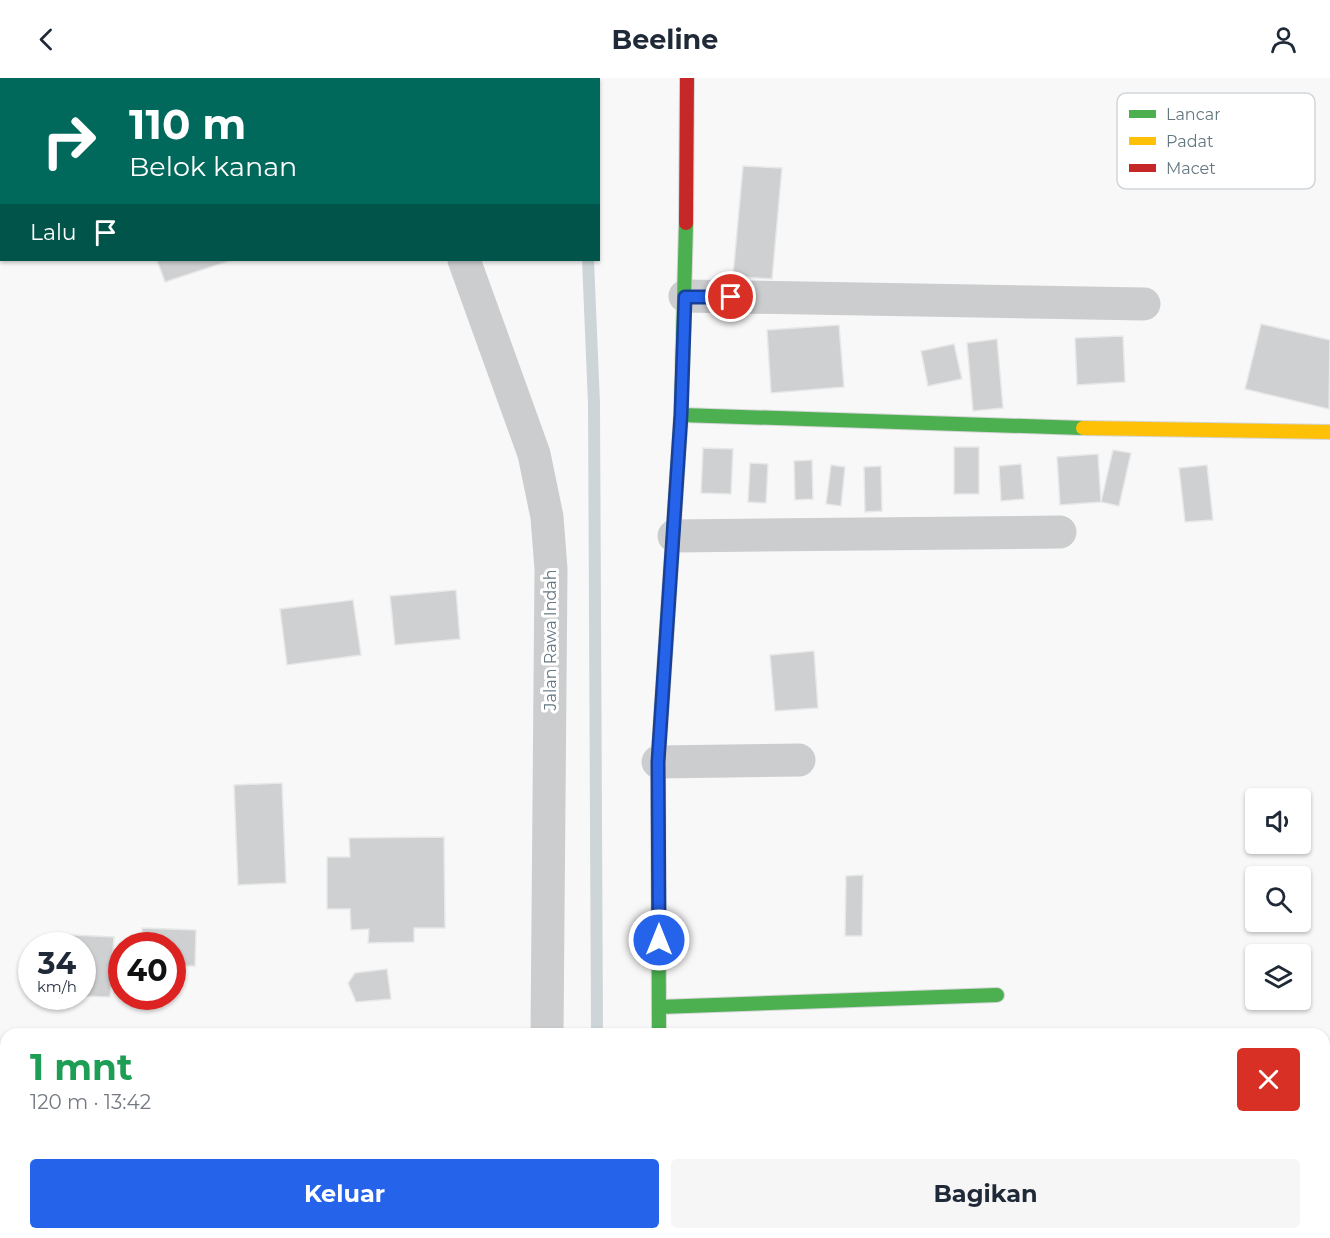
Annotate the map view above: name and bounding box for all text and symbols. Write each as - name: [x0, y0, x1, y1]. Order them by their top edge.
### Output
- icon: back: [30, 23, 63, 56]
- text: Beeline: [612, 23, 718, 56]
- icon: person: [1267, 23, 1300, 56]
- legend: [1117, 93, 1315, 189]
- text: 110 m: [129, 98, 246, 150]
- icon: right: [30, 102, 108, 180]
- text: Lancar: [1166, 105, 1221, 124]
- text: Padat: [1166, 132, 1214, 151]
- text: Belok kanan: [129, 150, 297, 183]
- text: Macet: [1166, 159, 1216, 178]
- icon: arrive: [89, 216, 122, 249]
- text: Lalu: [30, 219, 77, 246]
- pin: [705, 271, 756, 322]
- icon: arrive: [714, 280, 747, 313]
- street label: Jalan Rawa Indah: [541, 569, 560, 712]
- map controls: [1245, 788, 1311, 1010]
- button: sound: [1245, 788, 1311, 854]
- button: search: [1245, 866, 1311, 932]
- position arrow: [627, 908, 691, 972]
- speed limit sign: 40: [108, 932, 186, 1010]
- button: layers: [1245, 944, 1311, 1010]
- text: 34: [38, 945, 76, 982]
- text: km/h: [37, 977, 77, 996]
- text: 1 mnt: [30, 1045, 133, 1089]
- button: close: [1237, 1048, 1300, 1111]
- text: 120 m · 13:42: [30, 1090, 151, 1114]
- button: Keluar: [30, 1159, 659, 1228]
- button: Bagikan: [671, 1159, 1300, 1228]

